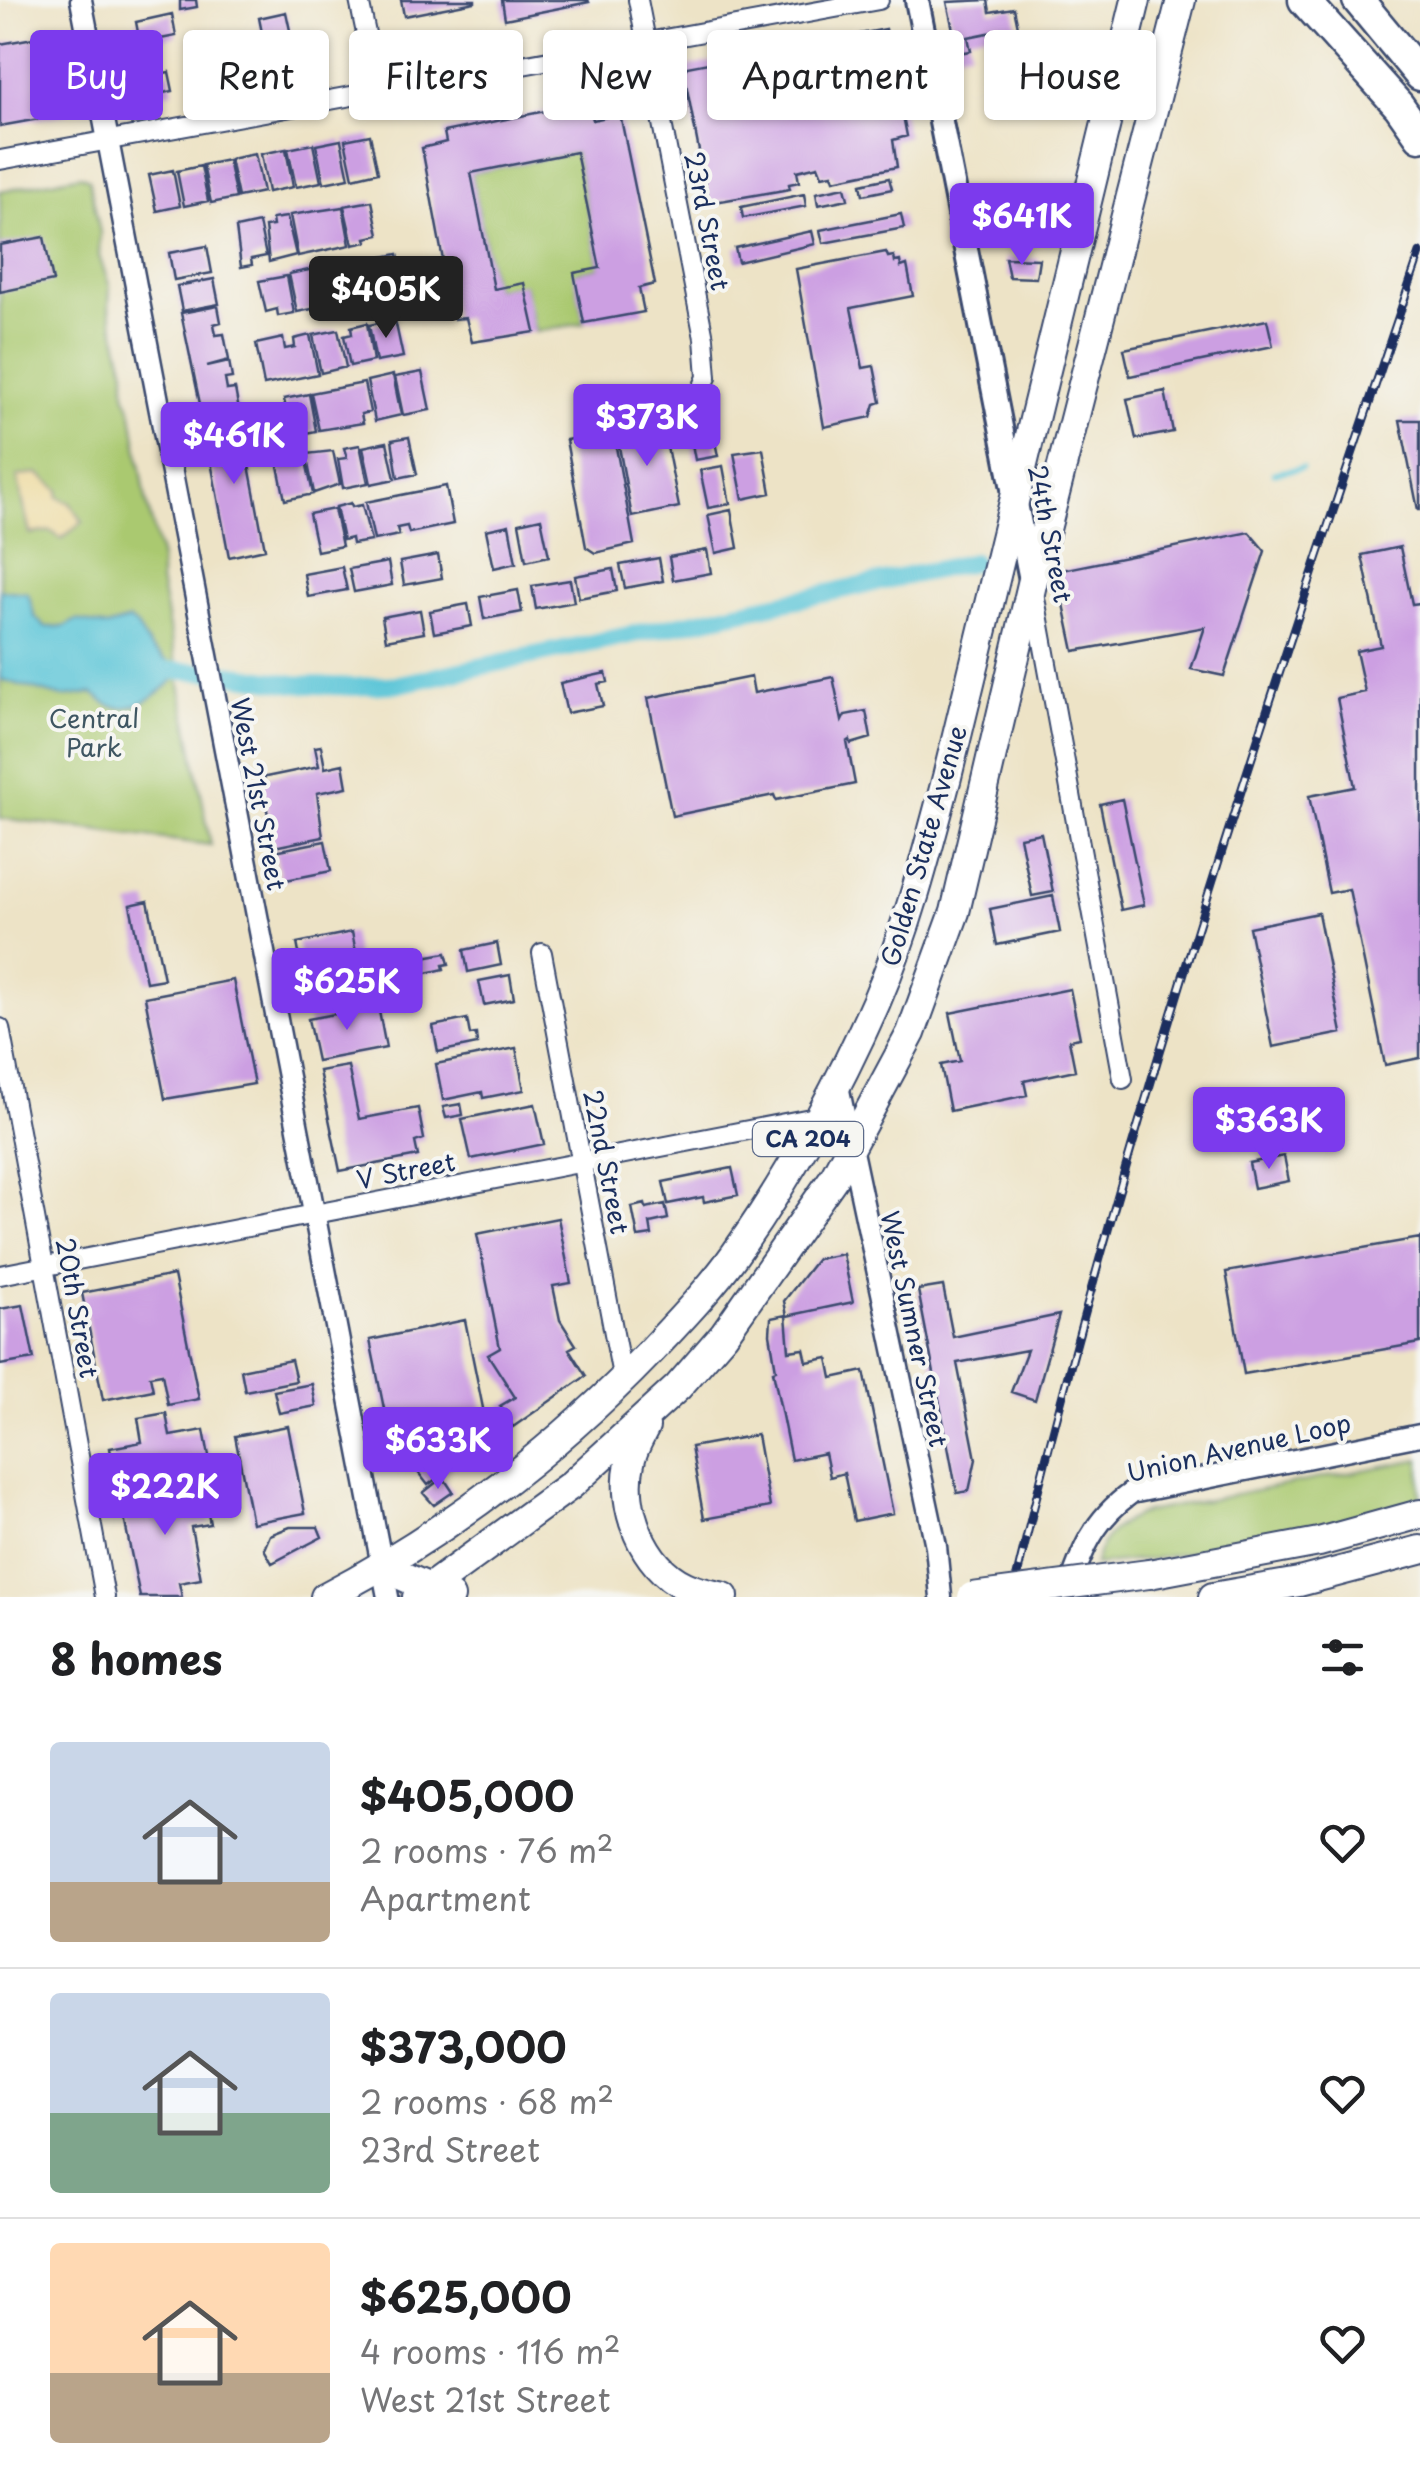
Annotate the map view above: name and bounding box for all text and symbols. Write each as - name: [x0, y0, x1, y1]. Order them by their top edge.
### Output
- chip: Buy: [30, 30, 163, 120]
- chip: Rent: [183, 30, 329, 120]
- chip: Filters: [349, 30, 523, 120]
- chip: New: [543, 30, 687, 120]
- chip: Apartment: [707, 30, 964, 120]
- chip: House: [984, 30, 1156, 120]
- street label: 23rd Street: [676, 148, 740, 293]
- pin: $641K: [952, 183, 1092, 268]
- text: $641K: [972, 191, 1072, 239]
- pin: $405K: [316, 256, 456, 341]
- text: $405K: [331, 264, 441, 312]
- pin: $373K: [577, 384, 717, 469]
- text: $373K: [595, 392, 699, 440]
- pin: $461K: [164, 402, 304, 487]
- text: $461K: [183, 410, 285, 458]
- street label: 24th Street: [1019, 462, 1083, 606]
- street label: West 21st Street: [222, 694, 296, 893]
- park label: Central Park: [49, 699, 139, 766]
- street label: Golden State Avenue: [870, 721, 976, 971]
- pin: $625K: [277, 948, 417, 1033]
- text: $625K: [294, 956, 400, 1004]
- street label: 22nd Street: [574, 1086, 640, 1237]
- pin: $363K: [1199, 1087, 1339, 1172]
- text: $363K: [1215, 1095, 1323, 1143]
- road number: CA 204: [753, 1122, 863, 1156]
- street label: V Street: [353, 1142, 458, 1198]
- street label: West Sumner Street: [871, 1207, 959, 1450]
- street label: 20th Street: [47, 1235, 109, 1381]
- street label: Union Avenue Loop: [1123, 1403, 1355, 1491]
- pin: $633K: [368, 1407, 508, 1492]
- text: $633K: [385, 1415, 491, 1463]
- pin: $222K: [95, 1453, 235, 1538]
- text: $222K: [111, 1461, 219, 1509]
- text: 8 homes: [50, 1626, 223, 1689]
- icon: filters: [1315, 1630, 1370, 1685]
- text: $405,000: [360, 1763, 575, 1826]
- icon: home: [130, 1782, 250, 1902]
- icon: heart: [1315, 1815, 1370, 1870]
- text: 2 rooms · 76 m²: [360, 1826, 614, 1874]
- text: Apartment: [360, 1874, 531, 1922]
- text: $373,000: [360, 2014, 567, 2077]
- icon: home: [130, 2033, 250, 2153]
- icon: heart: [1315, 2066, 1370, 2121]
- text: 2 rooms · 68 m²: [360, 2077, 614, 2125]
- text: 23rd Street: [360, 2125, 540, 2173]
- text: $625,000: [360, 2264, 572, 2327]
- icon: home: [130, 2283, 250, 2403]
- icon: heart: [1315, 2316, 1370, 2371]
- text: 4 rooms · 116 m²: [360, 2327, 621, 2375]
- text: West 21st Street: [360, 2375, 610, 2423]

